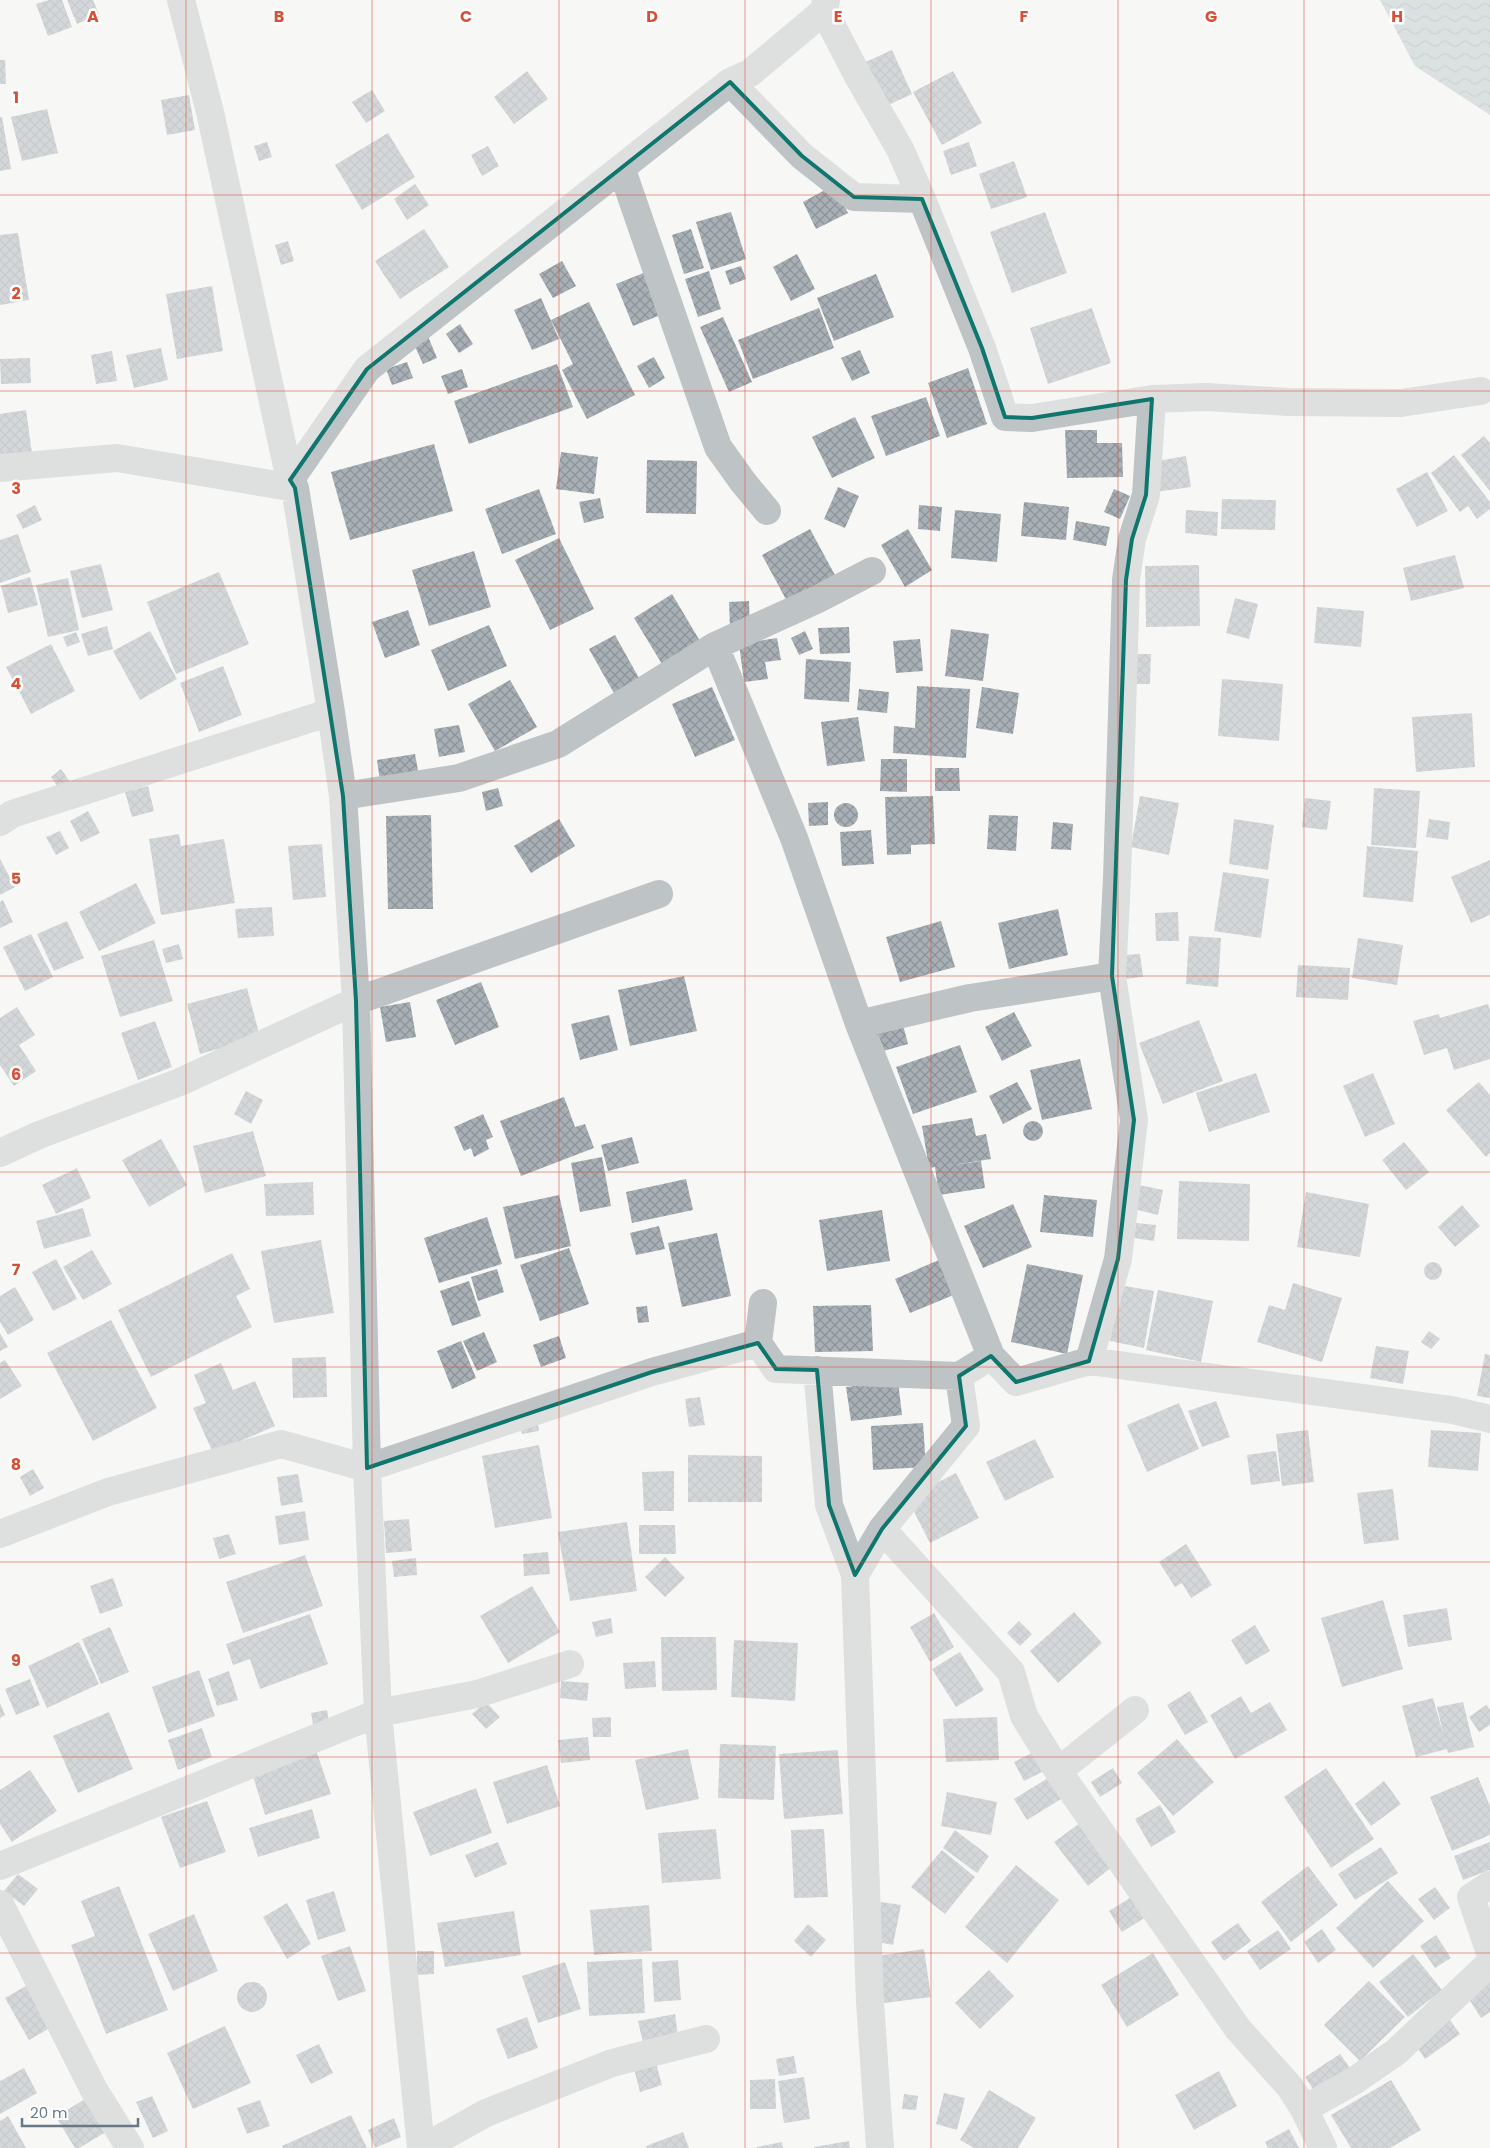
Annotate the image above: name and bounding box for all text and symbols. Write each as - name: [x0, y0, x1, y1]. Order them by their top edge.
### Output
- text: A: [87, 5, 99, 28]
- text: B: [274, 5, 284, 28]
- text: C: [460, 5, 472, 28]
- text: D: [646, 5, 658, 28]
- text: E: [834, 5, 842, 28]
- text: F: [1020, 5, 1029, 28]
- text: G: [1205, 5, 1217, 28]
- text: H: [1391, 5, 1403, 28]
- text: 1: [13, 86, 19, 109]
- text: 2: [11, 282, 21, 305]
- text: 3: [11, 477, 21, 500]
- text: 4: [11, 672, 22, 695]
- text: 5: [11, 867, 21, 890]
- text: 6: [11, 1063, 21, 1086]
- text: 7: [12, 1258, 21, 1281]
- text: 8: [11, 1453, 21, 1476]
- text: 9: [11, 1649, 21, 1672]
- scale bar: [22, 2096, 139, 2128]
- text: 20 m: [30, 2102, 68, 2123]

